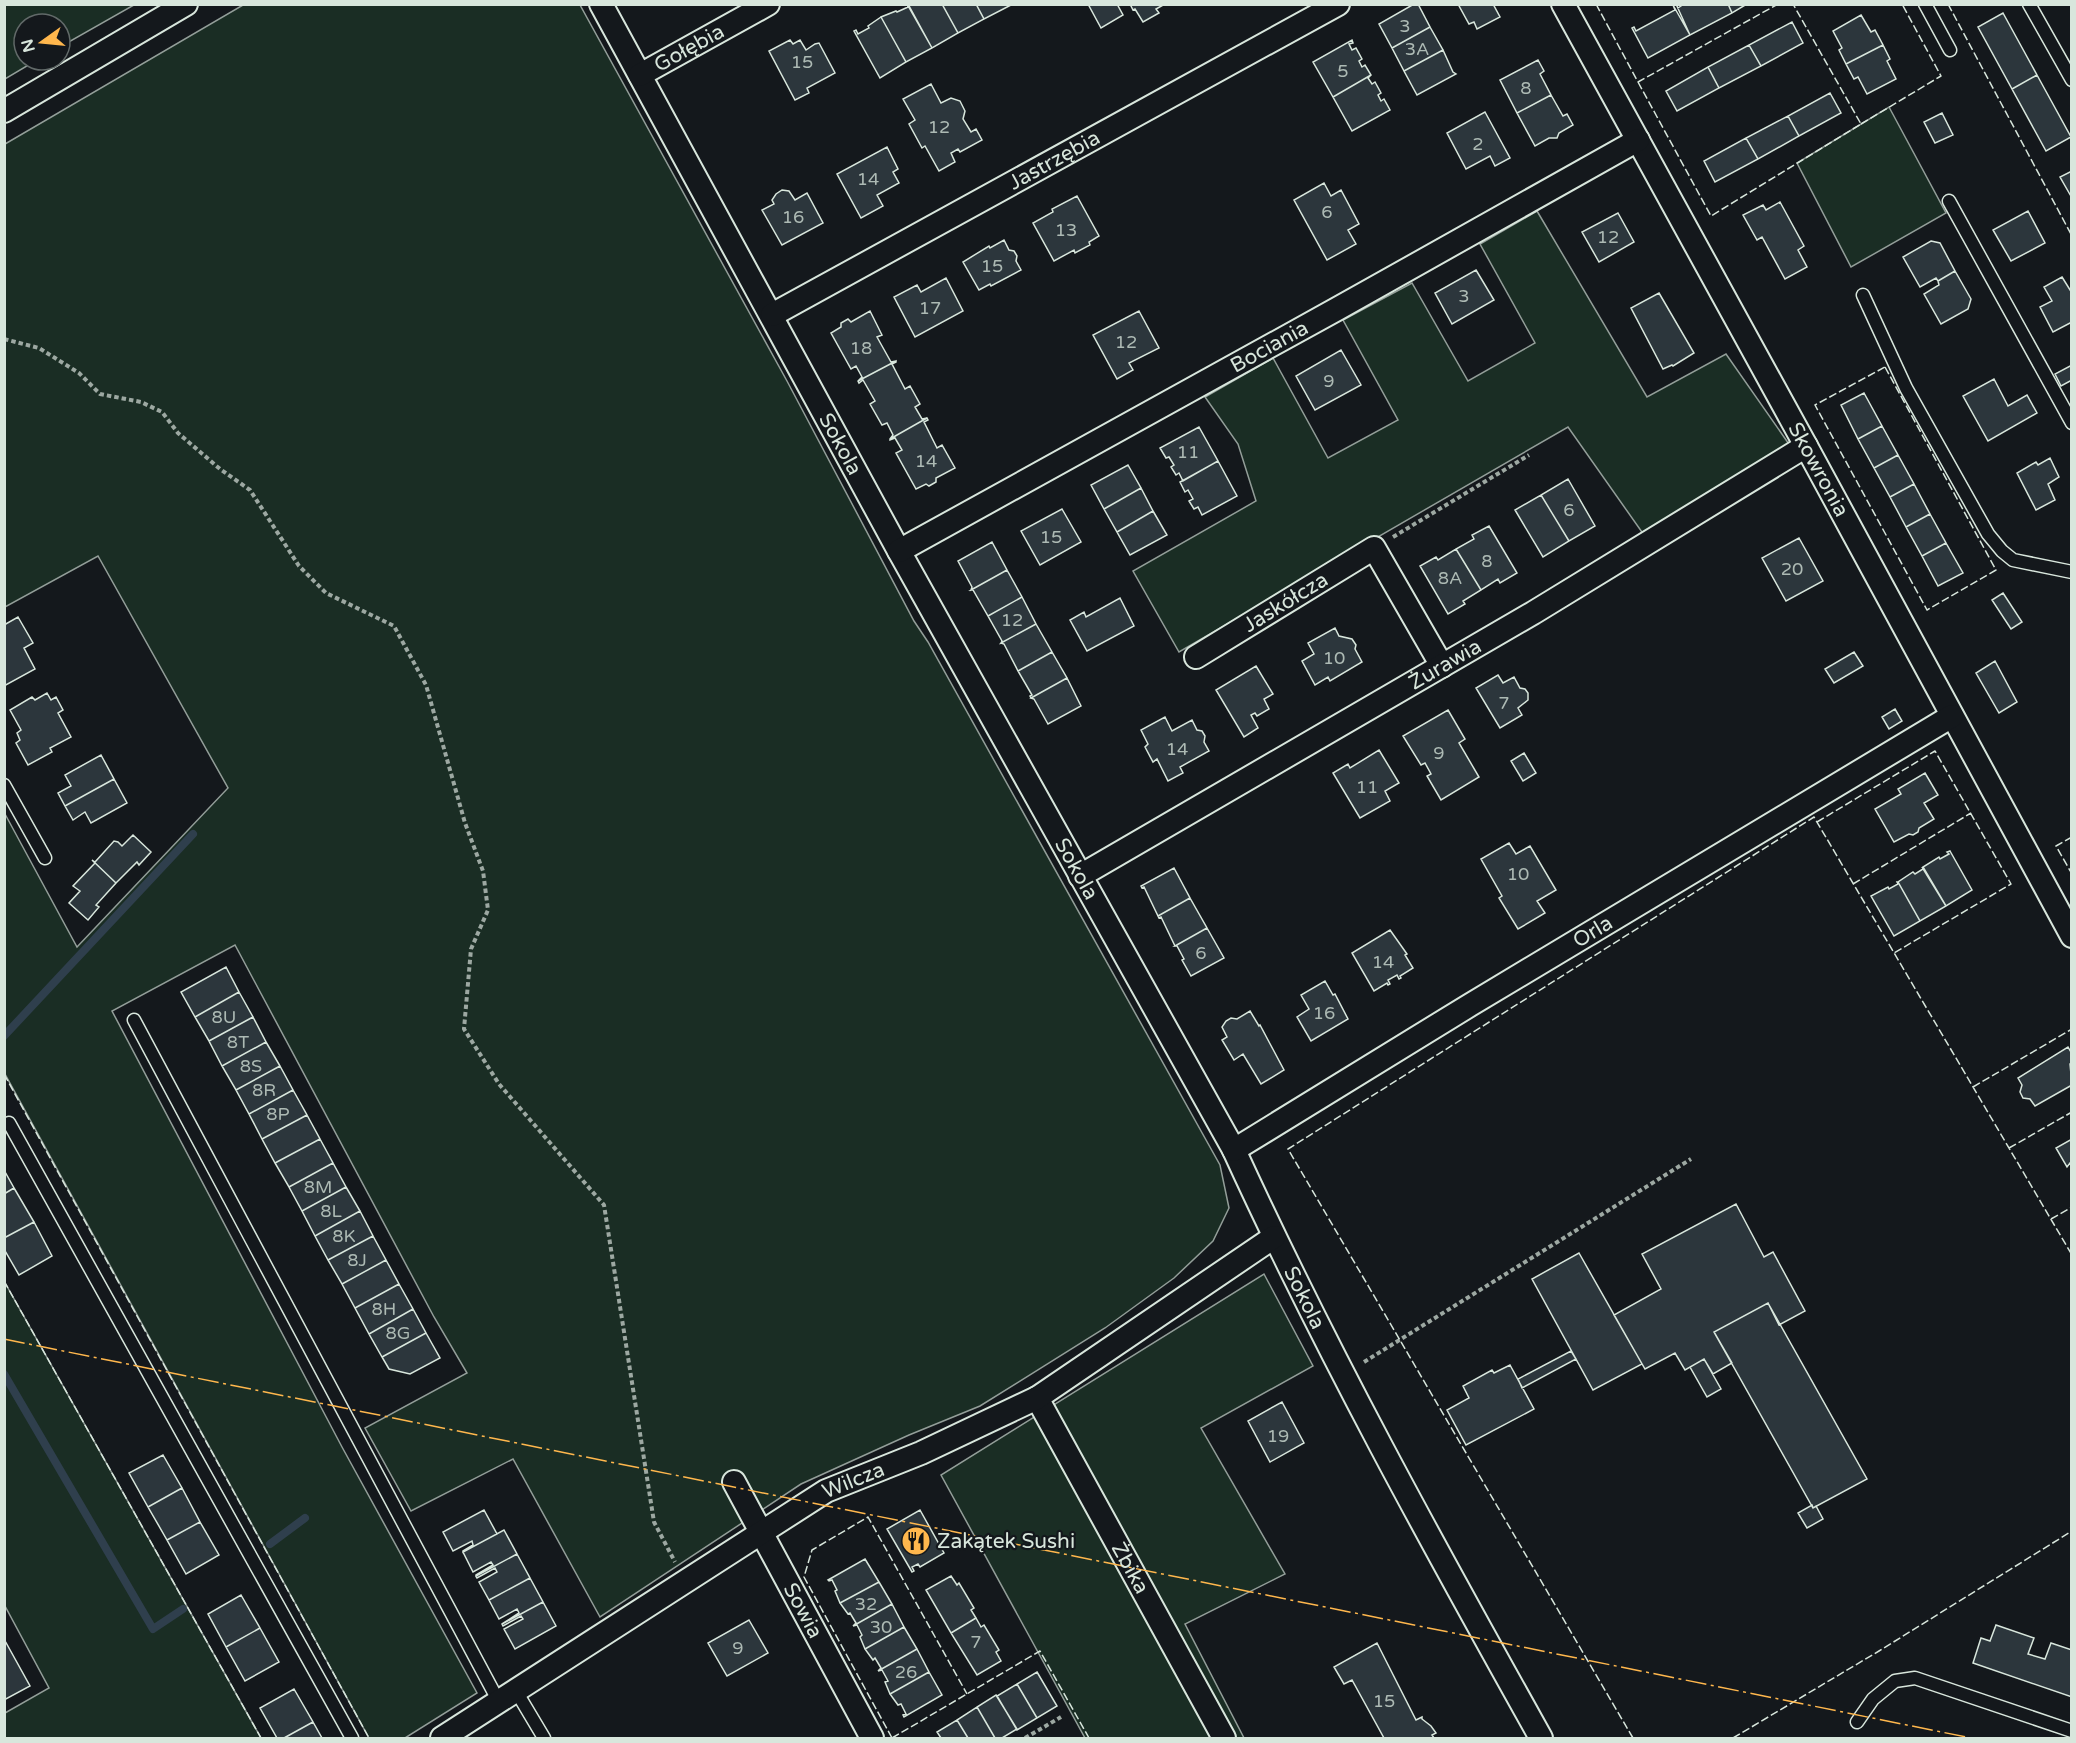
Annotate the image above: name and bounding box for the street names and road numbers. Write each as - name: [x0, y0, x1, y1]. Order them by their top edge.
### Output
- street label: Gołębia: [650, 19, 729, 78]
- street label: Jastrzębia: [1004, 125, 1104, 195]
- street label: Bociania: [1226, 315, 1313, 378]
- street label: Sokola: [813, 409, 867, 480]
- street label: Skowronia: [1782, 418, 1854, 521]
- street label: Jaskółcza: [1239, 567, 1333, 638]
- street label: Żurawia: [1405, 634, 1486, 695]
- street label: Sokola: [1049, 834, 1103, 904]
- street label: Orla: [1568, 910, 1617, 953]
- street label: Sokola: [1278, 1262, 1330, 1333]
- street label: Wilcza: [819, 1457, 888, 1504]
- street label: Żbika: [1106, 1538, 1154, 1598]
- street label: Sowia: [778, 1579, 828, 1643]

